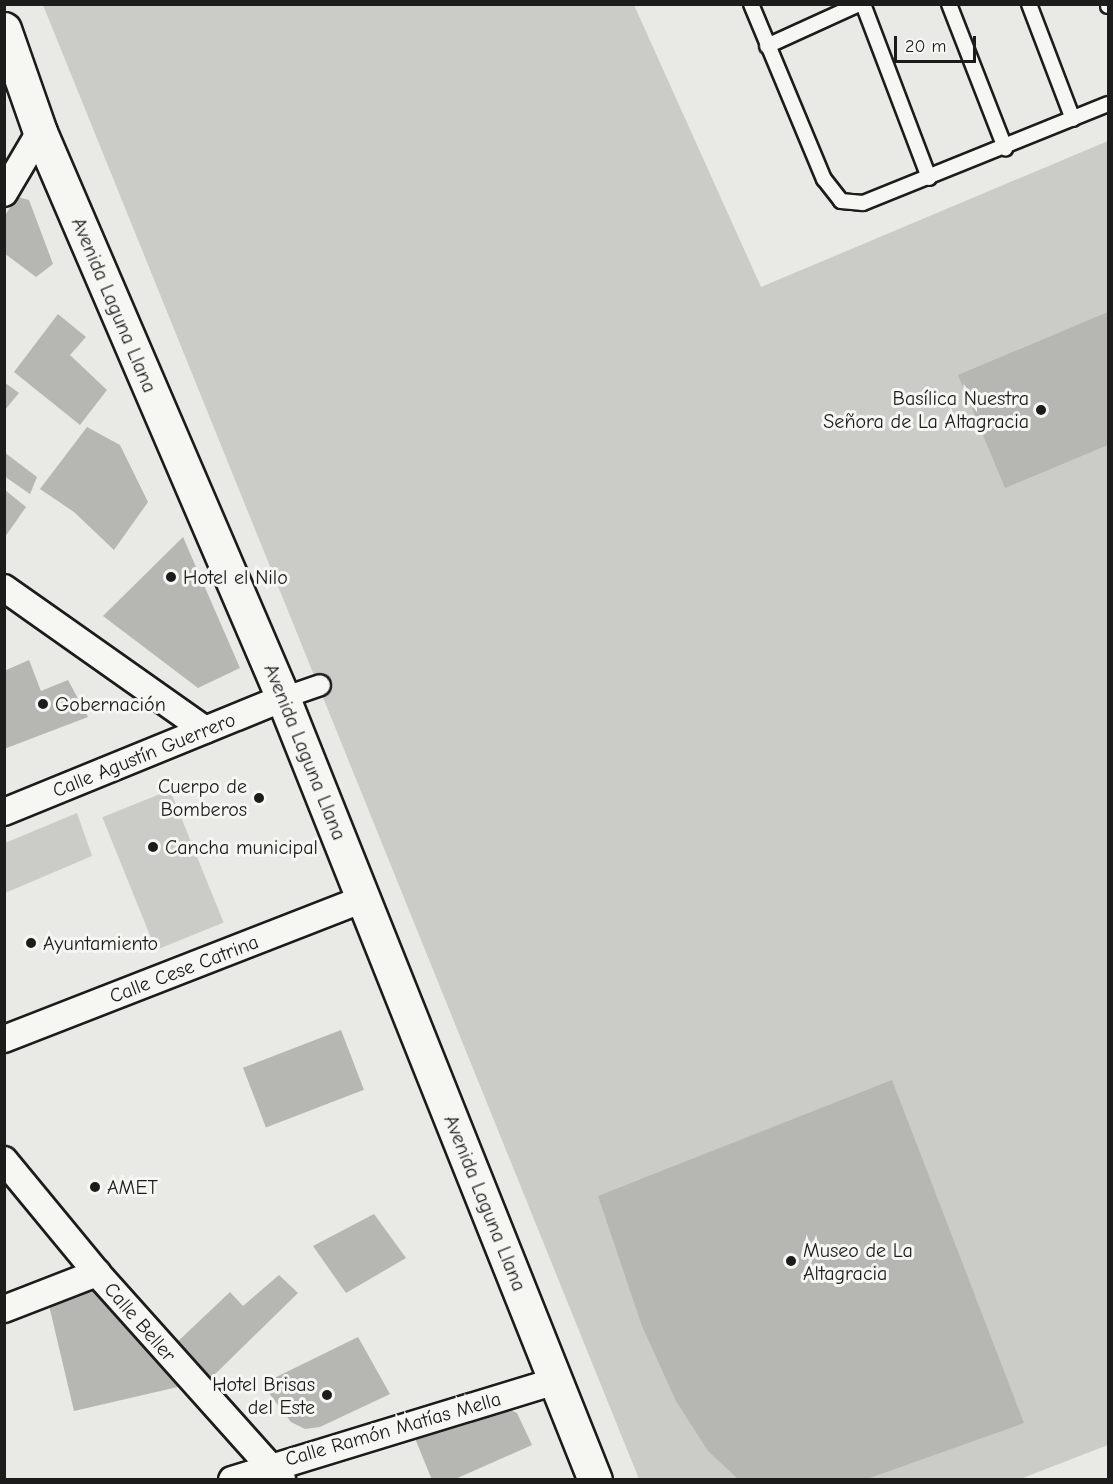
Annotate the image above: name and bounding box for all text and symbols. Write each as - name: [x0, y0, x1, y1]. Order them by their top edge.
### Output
- scale bar: [897, 24, 980, 62]
- text: 20 m: [905, 36, 946, 57]
- street label: Avenida Laguna Llana: [66, 214, 162, 396]
- place label: Basílica Nuestra Señora de La Altagracia: [823, 386, 1029, 433]
- marker: Basílica Nuestra Señora de La Altagracia: [1034, 403, 1048, 417]
- place label: Hotel el Nilo: [183, 565, 288, 589]
- marker: Hotel el Nilo: [164, 570, 178, 584]
- street label: Avenida Laguna Llana: [259, 660, 351, 844]
- place label: Gobernación: [55, 692, 166, 716]
- marker: Gobernación: [36, 697, 50, 711]
- street label: Calle Agustín Guerrero: [49, 707, 239, 803]
- place label: Cuerpo de Bomberos: [158, 774, 247, 821]
- marker: Cuerpo de Bomberos: [252, 791, 266, 805]
- place label: Cancha municipal: [165, 835, 318, 859]
- marker: Cancha municipal: [146, 840, 160, 854]
- street label: Calle Cese Catrina: [106, 930, 262, 1008]
- place label: Ayuntamiento: [43, 931, 158, 955]
- marker: Ayuntamiento: [24, 936, 38, 950]
- street label: Avenida Laguna Llana: [439, 1111, 531, 1295]
- place label: AMET: [107, 1175, 158, 1199]
- marker: AMET: [88, 1180, 102, 1194]
- place label: Museo de La Altagracia: [803, 1238, 913, 1285]
- marker: Museo de La Altagracia: [784, 1254, 798, 1268]
- street label: Calle Beller: [99, 1277, 181, 1367]
- place label: Hotel Brisas del Este: [212, 1372, 315, 1419]
- street label: Calle Ramón Matías Mella: [282, 1387, 504, 1471]
- marker: Hotel Brisas del Este: [320, 1388, 334, 1402]

